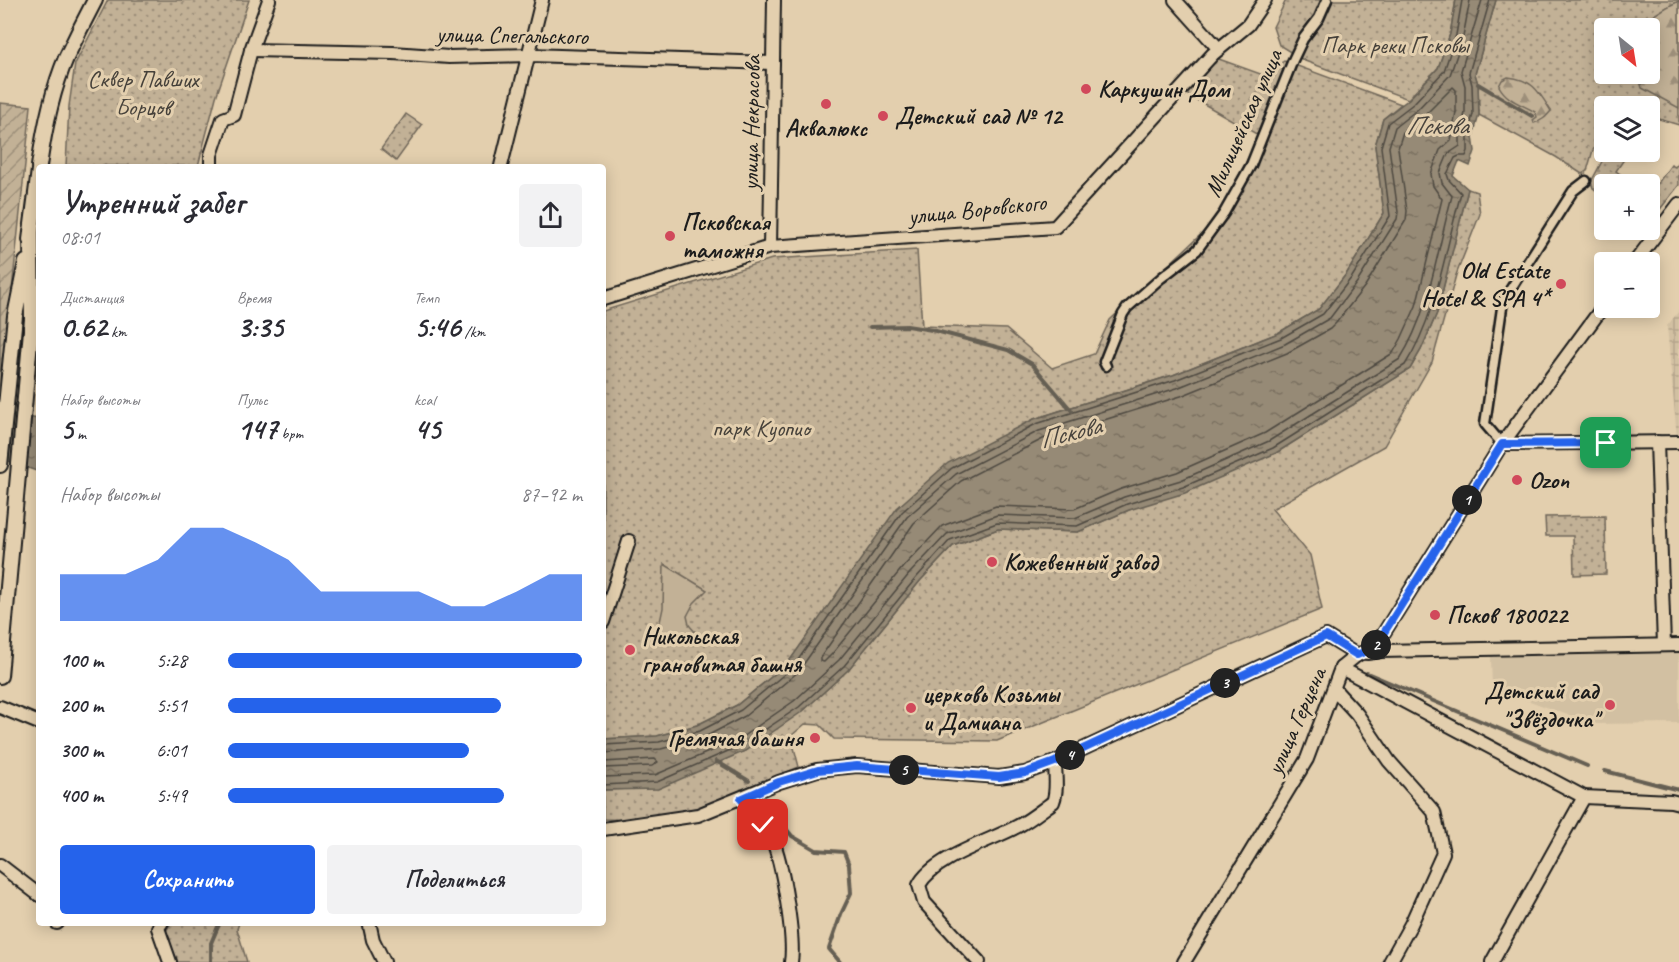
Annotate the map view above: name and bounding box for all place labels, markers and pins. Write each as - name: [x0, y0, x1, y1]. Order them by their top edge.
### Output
- place label: Каркушин Дом: [1098, 74, 1231, 104]
- marker: Каркушин Дом: [1079, 82, 1093, 96]
- marker: Аквалюкс: [819, 97, 833, 111]
- place label: Детский сад № 12: [895, 101, 1064, 131]
- marker: Детский сад № 12: [876, 109, 890, 123]
- place label: Аквалюкс: [785, 113, 869, 143]
- place label: Псковская таможня: [682, 207, 772, 265]
- marker: Псковская таможня: [663, 229, 677, 243]
- place label: Old Estate Hotel & SPA 4*: [1421, 255, 1553, 313]
- marker: Old Estate Hotel & SPA 4*: [1554, 277, 1568, 291]
- pin: [1580, 417, 1631, 468]
- place label: Ozon: [1529, 465, 1570, 495]
- marker: Ozon: [1510, 473, 1524, 487]
- pin: 1: [1452, 485, 1482, 515]
- place label: Кожевенный завод: [1004, 547, 1160, 578]
- marker: Кожевенный завод: [985, 555, 999, 569]
- place label: Псков 180022: [1447, 600, 1569, 630]
- marker: Псков 180022: [1428, 608, 1442, 622]
- place label: Никольская грановитая башня: [642, 621, 802, 679]
- pin: 2: [1361, 630, 1391, 660]
- marker: Никольская грановитая башня: [623, 643, 637, 657]
- pin: 3: [1210, 668, 1240, 698]
- place label: Детский сад "Звёздочка": [1484, 676, 1603, 735]
- place label: церковь Козьмы и Дамиана: [923, 679, 1061, 737]
- marker: Детский сад "Звёздочка": [1603, 698, 1617, 712]
- marker: церковь Козьмы и Дамиана: [904, 701, 918, 715]
- place label: Гремячая башня: [668, 723, 805, 753]
- marker: Гремячая башня: [808, 731, 822, 745]
- pin: 4: [1055, 740, 1085, 770]
- pin: 5: [889, 755, 919, 785]
- pin: [737, 799, 788, 850]

